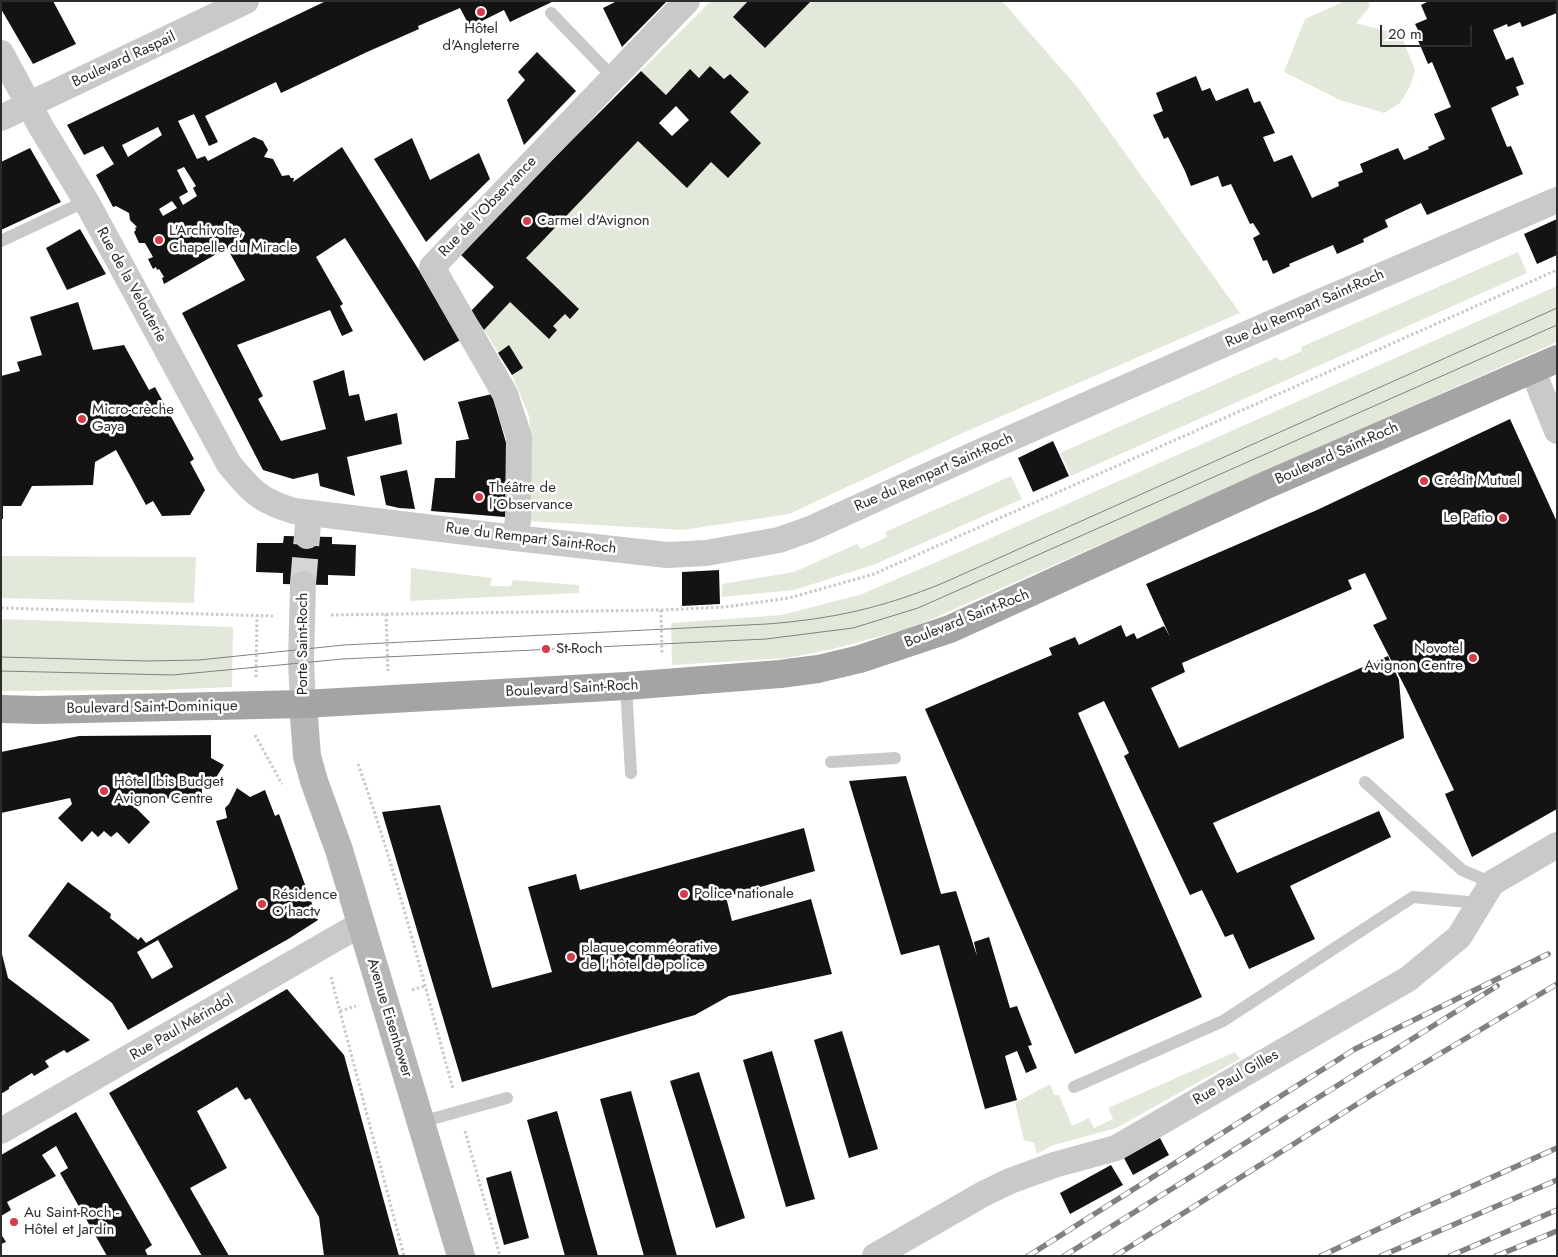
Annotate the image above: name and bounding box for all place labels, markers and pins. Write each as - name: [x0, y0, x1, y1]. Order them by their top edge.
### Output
- marker: Hôtel d'Angleterre: [475, 6, 487, 18]
- place label: Hôtel d'Angleterre: [442, 20, 520, 55]
- place label: Carmel d'Avignon: [537, 212, 650, 230]
- marker: Carmel d'Avignon: [521, 215, 533, 227]
- place label: L'Archivolte, Chapelle du Miracle: [169, 222, 297, 257]
- marker: L'Archivolte, Chapelle du Miracle: [153, 234, 165, 246]
- place label: Micro-crèche Gaya: [92, 401, 174, 436]
- marker: Micro-crèche Gaya: [76, 413, 88, 425]
- place label: Crédit Mutuel: [1434, 472, 1520, 490]
- marker: Crédit Mutuel: [1418, 475, 1430, 487]
- place label: Théâtre de l'Observance: [489, 479, 573, 514]
- marker: Théâtre de l'Observance: [473, 491, 485, 503]
- place label: Le Patio: [1443, 509, 1493, 527]
- marker: Le Patio: [1497, 512, 1509, 524]
- place label: St-Roch: [556, 640, 603, 658]
- place label: Novotel Avignon Centre: [1364, 640, 1463, 675]
- marker: St-Roch: [540, 643, 552, 655]
- marker: Novotel Avignon Centre: [1467, 652, 1479, 664]
- place label: Hôtel Ibis Budget Avignon Centre: [114, 773, 224, 808]
- marker: Hôtel Ibis Budget Avignon Centre: [98, 785, 110, 797]
- place label: Police nationale: [694, 885, 794, 903]
- place label: Résidence O’hactv: [272, 886, 337, 921]
- marker: Police nationale: [678, 888, 690, 900]
- marker: Résidence O’hactv: [256, 898, 268, 910]
- place label: plaque comméorative de l'hôtel de police: [581, 939, 717, 974]
- marker: plaque comméorative de l'hôtel de police: [565, 951, 577, 963]
- place label: Au Saint-Roch - Hôtel et Jardin: [24, 1204, 119, 1239]
- marker: Au Saint-Roch - Hôtel et Jardin: [8, 1216, 20, 1228]

